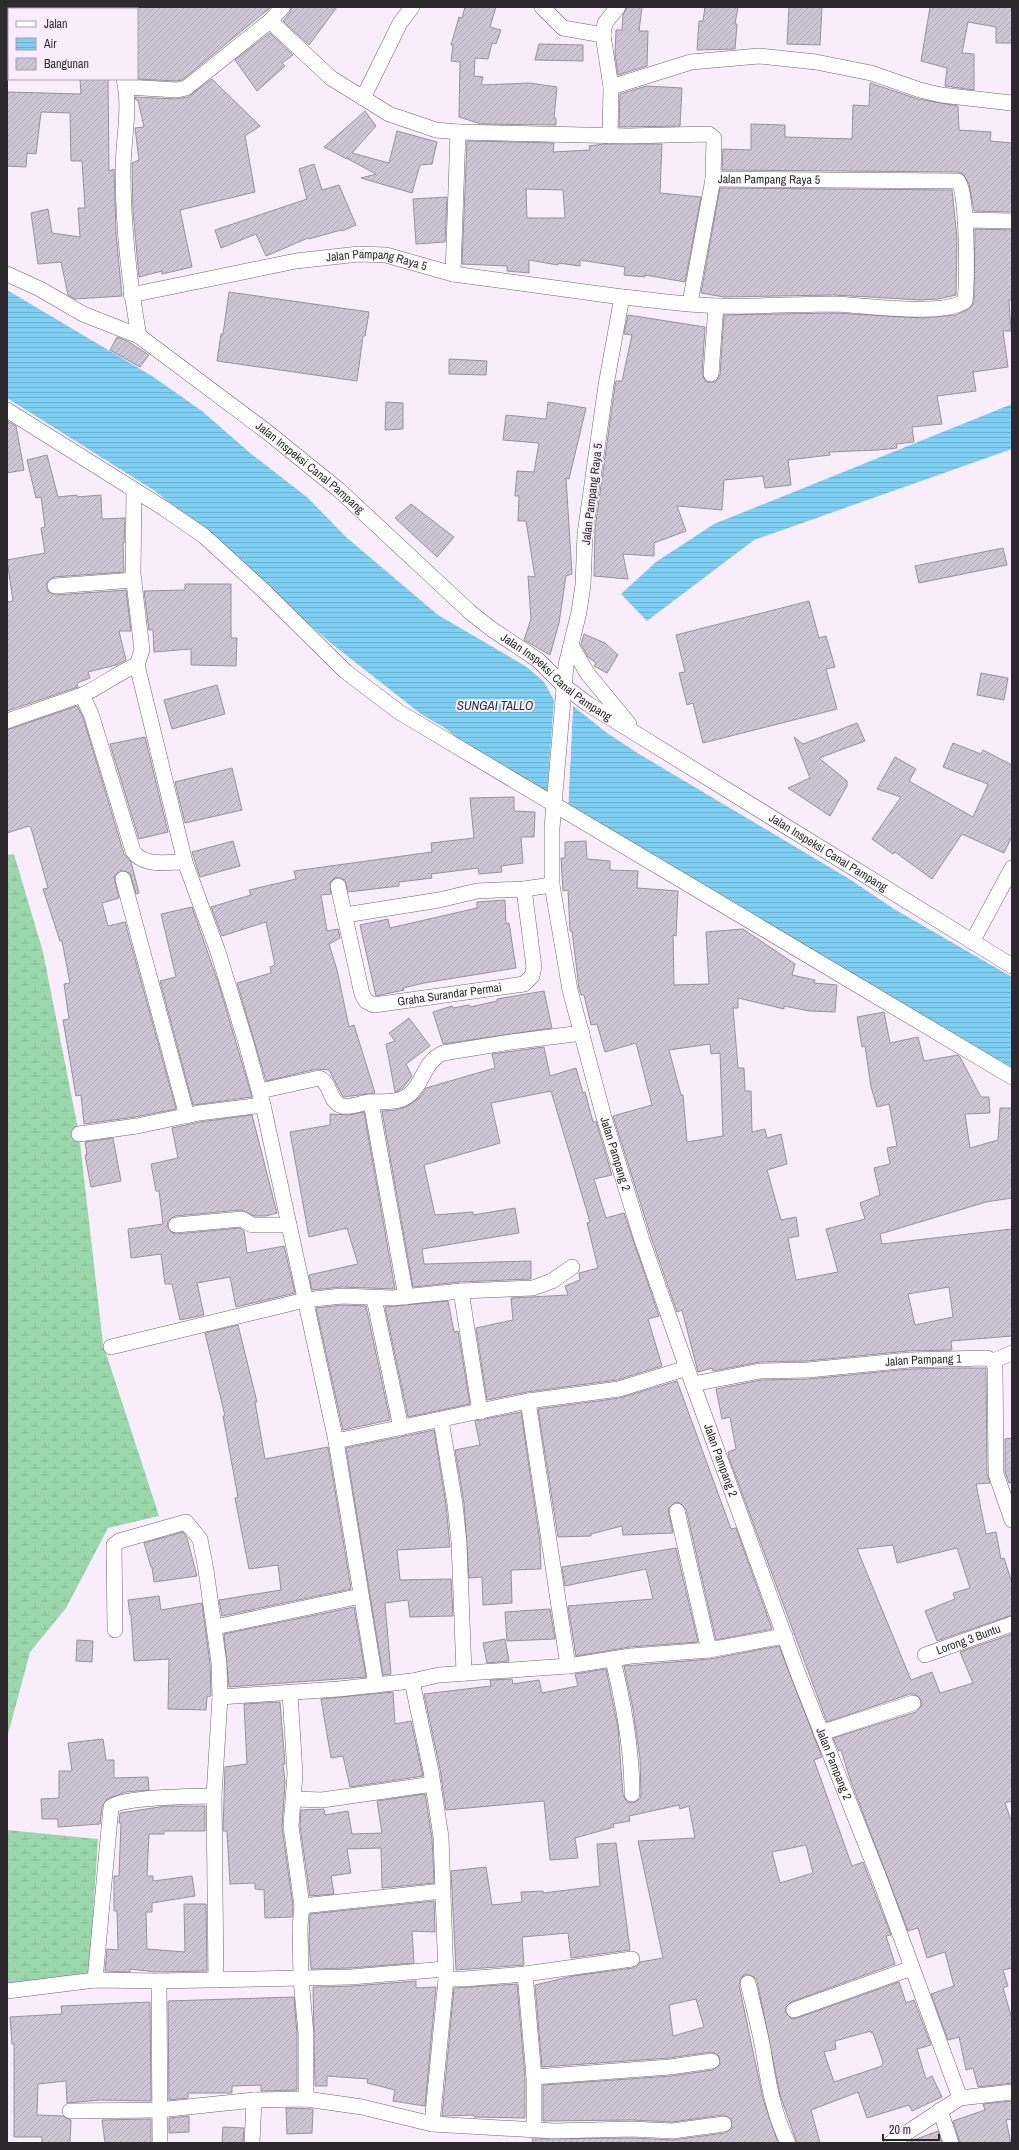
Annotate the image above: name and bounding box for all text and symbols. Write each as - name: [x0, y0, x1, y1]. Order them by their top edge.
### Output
- legend: [8, 8, 138, 80]
- text: Jalan: [44, 16, 68, 32]
- text: Air: [43, 36, 57, 52]
- text: Bangunan: [44, 56, 89, 72]
- street label: Jalan Pampang Raya 5: [718, 171, 821, 188]
- street label: Jalan Pampang Raya 5: [325, 246, 429, 274]
- street label: Jalan Inspeksi Canal Pampang: [252, 418, 368, 518]
- street label: Jalan Pampang Raya 5: [578, 442, 606, 546]
- street label: Jalan Inspeksi Canal Pampang: [498, 629, 615, 725]
- water label: SUNGAI TALLO: [457, 697, 533, 714]
- street label: Jalan Inspeksi Canal Pampang: [766, 810, 891, 895]
- street label: Graha Surandar Permai: [396, 979, 503, 1010]
- street label: Jalan Pampang 2: [596, 1115, 634, 1193]
- street label: Jalan Pampang 1: [884, 1351, 962, 1370]
- street label: Jalan Pampang 2: [700, 1421, 741, 1499]
- street label: Lorong 3 Buntu: [934, 1621, 1003, 1658]
- street label: Jalan Pampang 2: [812, 1725, 855, 1802]
- scale bar: [883, 2116, 939, 2142]
- text: 20 m: [889, 2122, 911, 2138]

